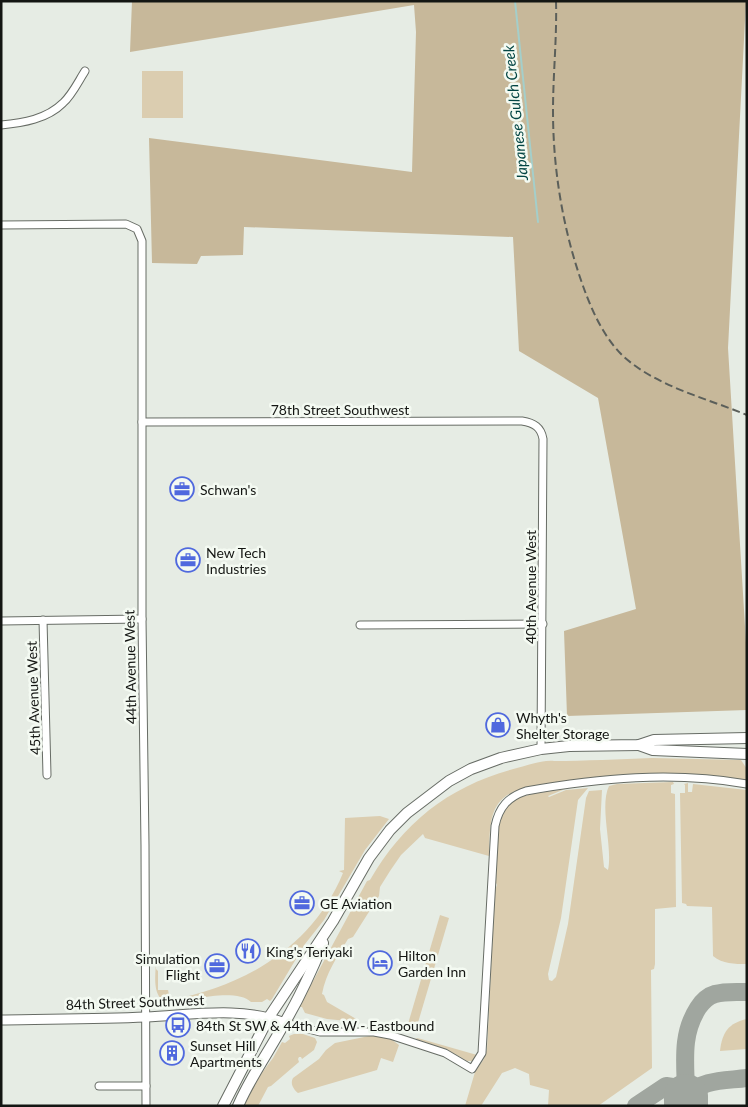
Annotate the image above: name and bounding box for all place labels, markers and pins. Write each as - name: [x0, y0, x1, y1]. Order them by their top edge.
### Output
- office icon: Schwan's: [169, 476, 195, 502]
- place label: Schwan's: [200, 481, 256, 498]
- place label: New Tech Industries: [206, 544, 266, 577]
- office icon: New Tech Industries: [175, 547, 201, 573]
- place label: Whyth's Shelter Storage: [516, 709, 609, 742]
- shop icon: Whyth's Shelter Storage: [485, 712, 511, 738]
- office icon: GE Aviation: [289, 890, 315, 916]
- place label: GE Aviation: [320, 895, 392, 912]
- restaurant icon: King's Teriyaki: [235, 938, 261, 964]
- place label: King's Teriyaki: [266, 943, 353, 960]
- place label: Hilton Garden Inn: [398, 947, 466, 980]
- place label: Simulation Flight: [135, 950, 200, 983]
- hotel icon: Hilton Garden Inn: [367, 950, 393, 976]
- office icon: Simulation Flight: [204, 953, 230, 979]
- bus stop icon: 84th St SW & 44th Ave W - Eastbound: [165, 1012, 191, 1038]
- place label: 84th St SW & 44th Ave W - Eastbound: [196, 1017, 434, 1034]
- place label: Sunset Hill Apartments: [190, 1037, 262, 1070]
- building icon: Sunset Hill Apartments: [159, 1040, 185, 1066]

